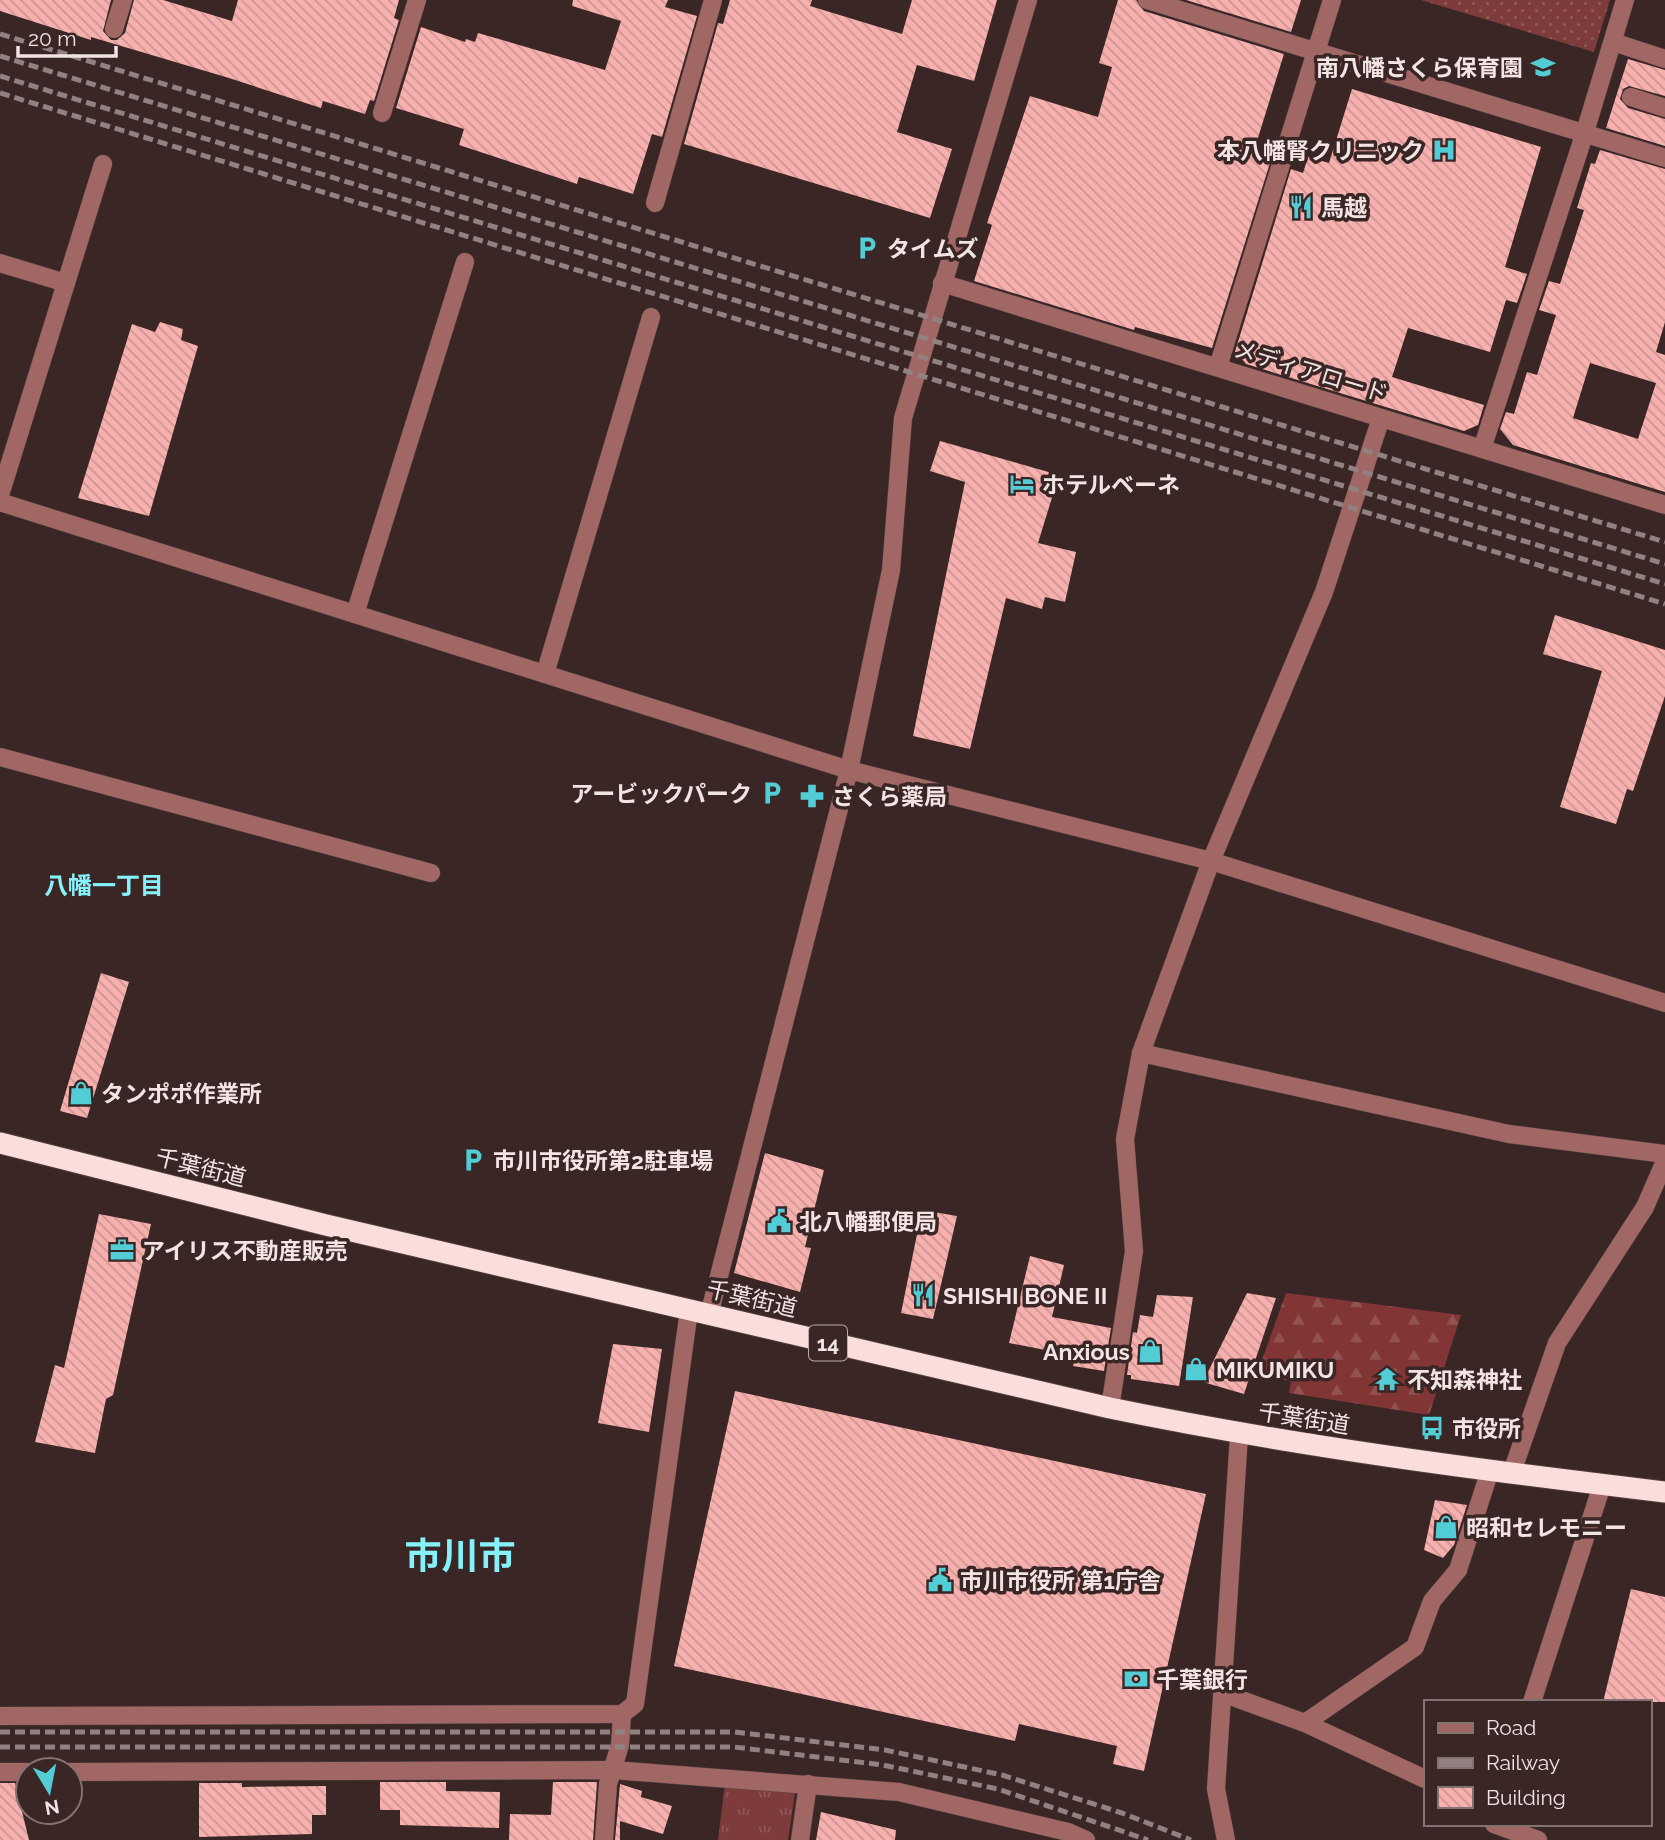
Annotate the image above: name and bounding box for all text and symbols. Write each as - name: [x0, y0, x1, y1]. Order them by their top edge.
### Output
- scale bar: [18, 14, 116, 58]
- text: 20 m: [28, 26, 76, 51]
- school or university icon: 南八幡さくら保育園: [1529, 53, 1557, 81]
- place label: 南八幡さくら保育園: [1316, 54, 1523, 81]
- hospital icon: 本八幡腎クリニック: [1430, 136, 1458, 164]
- place label: 本八幡腎クリニック: [1217, 137, 1424, 164]
- restaurant icon: 馬越: [1287, 193, 1315, 221]
- place label: 馬越: [1321, 194, 1367, 221]
- parking icon: タイムズ: [853, 234, 881, 262]
- place label: タイムズ: [887, 235, 979, 262]
- street label: メディアロード: [1231, 335, 1391, 407]
- hotel icon: ホテルベーネ: [1008, 470, 1036, 498]
- place label: ホテルベーネ: [1042, 471, 1180, 498]
- parking icon: アービックパーク: [758, 779, 786, 807]
- place label: アービックパーク: [571, 780, 752, 807]
- pharmacy icon: さくら薬局: [798, 782, 826, 810]
- place label: さくら薬局: [832, 783, 947, 810]
- district label: 八幡一丁目: [44, 871, 164, 900]
- shop icon: タンポポ作業所: [67, 1079, 95, 1107]
- place label: タンポポ作業所: [101, 1080, 262, 1107]
- street label: 千葉街道: [153, 1143, 249, 1191]
- parking icon: 市川市役所第2駐車場: [459, 1146, 487, 1174]
- place label: 市川市役所第2駐車場: [493, 1147, 713, 1174]
- public building icon: 北八幡郵便局: [765, 1207, 793, 1235]
- place label: 北八幡郵便局: [799, 1208, 937, 1235]
- office icon: アイリス不動産販売: [108, 1236, 136, 1264]
- place label: アイリス不動産販売: [142, 1237, 348, 1264]
- street label: 千葉街道: [704, 1274, 800, 1322]
- restaurant icon: SHISHI BONE II: [909, 1281, 937, 1309]
- place label: SHISHI BONE II: [943, 1282, 1107, 1309]
- road number: 14: [809, 1326, 847, 1360]
- shop icon: Anxious: [1136, 1337, 1164, 1365]
- place label: Anxious: [1043, 1338, 1130, 1365]
- shop icon: MIKUMIKU: [1182, 1355, 1210, 1383]
- place label: MIKUMIKU: [1216, 1356, 1334, 1383]
- temple icon: 不知森神社: [1373, 1365, 1401, 1393]
- place label: 不知森神社: [1407, 1366, 1522, 1393]
- street label: 千葉街道: [1256, 1397, 1352, 1439]
- bus stop icon: 市役所: [1418, 1414, 1446, 1442]
- place label: 市役所: [1452, 1415, 1521, 1442]
- shop icon: 昭和セレモニー: [1432, 1513, 1460, 1541]
- place label: 昭和セレモニー: [1466, 1514, 1627, 1541]
- district label: 市川市: [405, 1534, 516, 1578]
- public building icon: 市川市役所 第1庁舎: [926, 1566, 954, 1594]
- place label: 市川市役所 第1庁舎: [960, 1567, 1161, 1594]
- bank icon: 千葉銀行: [1122, 1665, 1150, 1693]
- place label: 千葉銀行: [1156, 1666, 1248, 1693]
- legend: [1424, 1700, 1651, 1826]
- text: Road: [1486, 1715, 1536, 1740]
- text: Railway: [1486, 1750, 1560, 1775]
- north arrow: [14, 1756, 84, 1826]
- text: Building: [1486, 1785, 1566, 1810]
- text: N: [43, 1796, 61, 1820]

